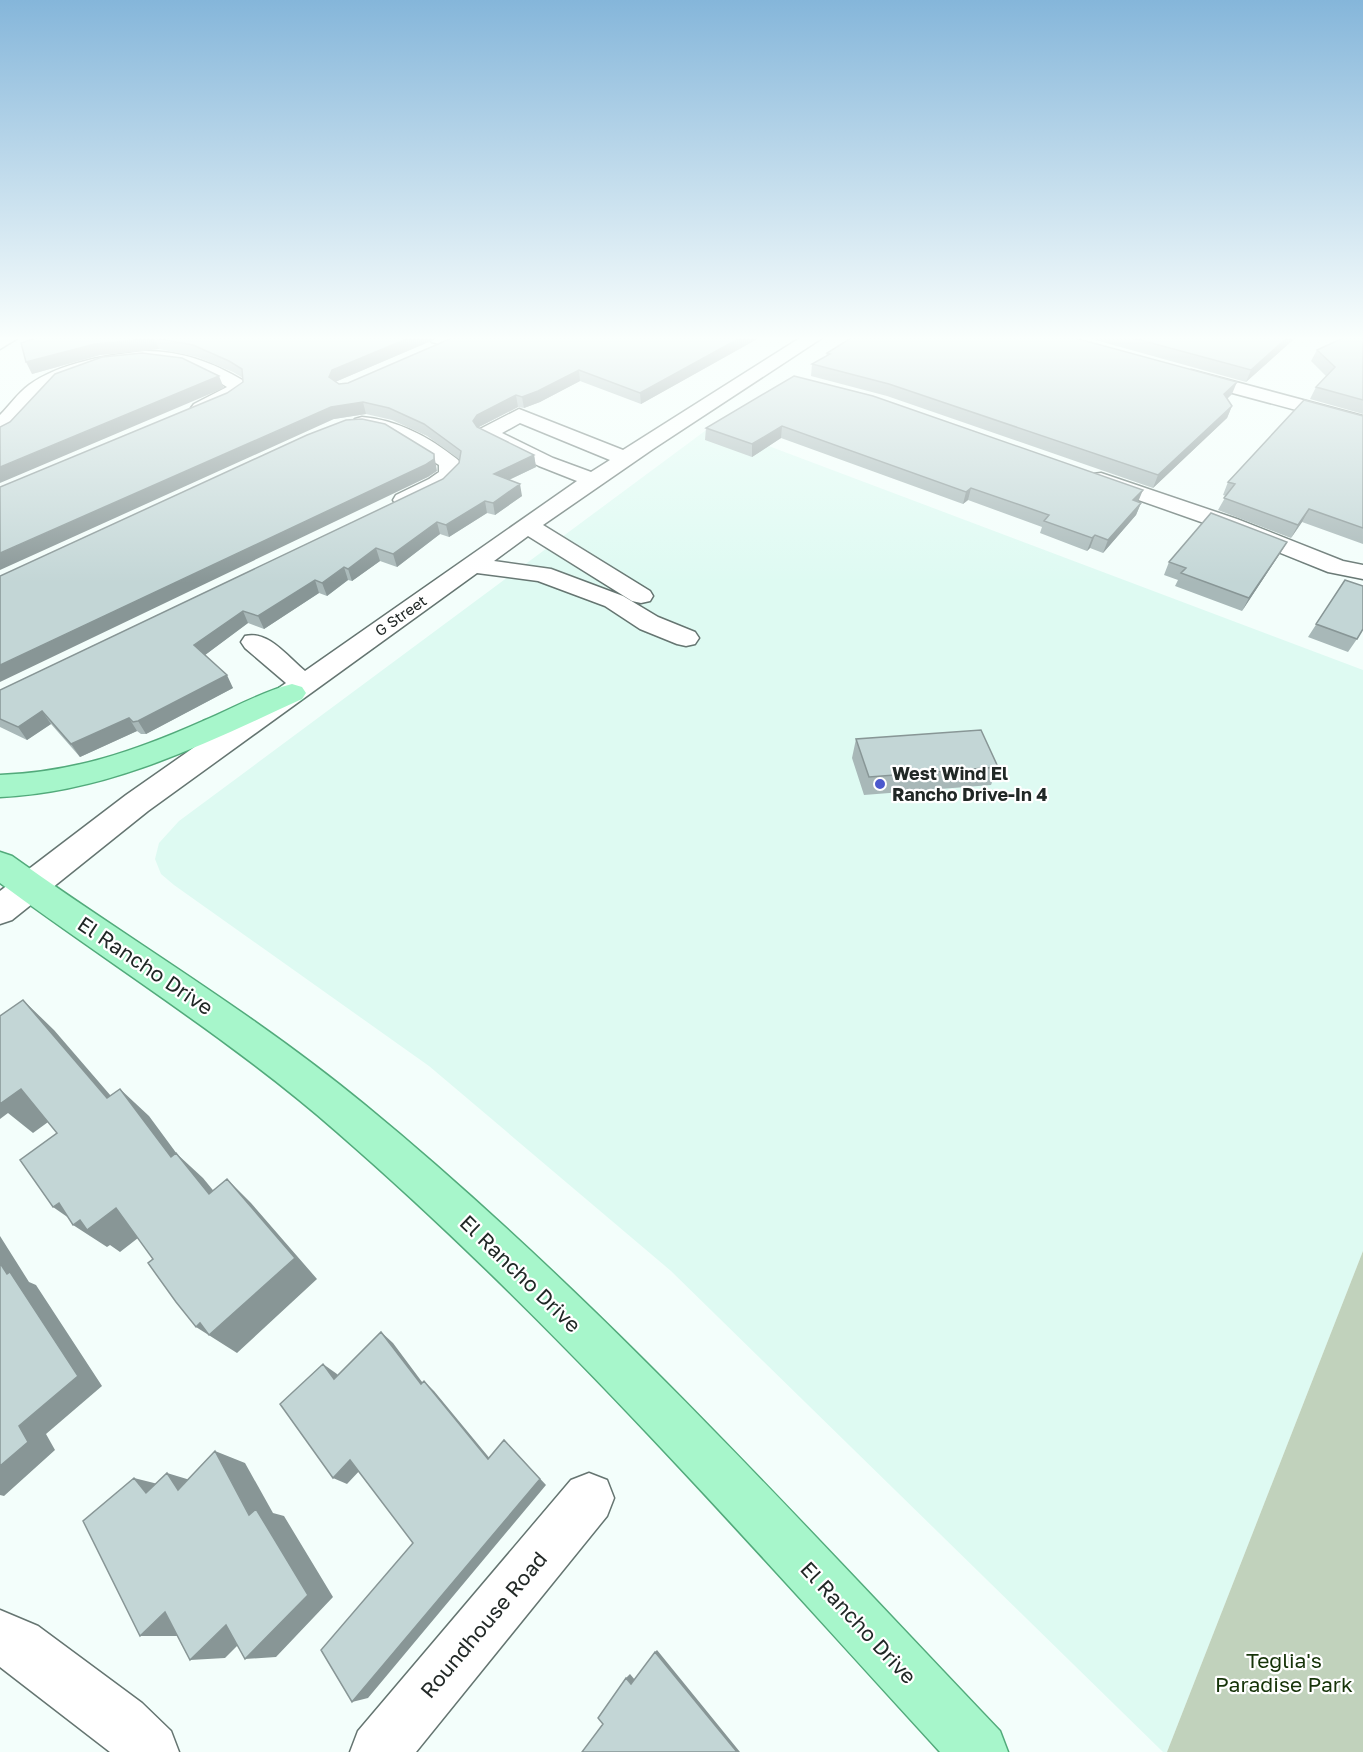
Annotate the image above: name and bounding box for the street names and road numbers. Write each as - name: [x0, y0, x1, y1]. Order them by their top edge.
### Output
- street label: G Street: [371, 591, 430, 639]
- street label: El Rancho Drive: [73, 910, 218, 1020]
- street label: El Rancho Drive: [455, 1209, 587, 1337]
- street label: Roundhouse Road: [414, 1546, 552, 1703]
- street label: El Rancho Drive: [795, 1556, 922, 1689]

